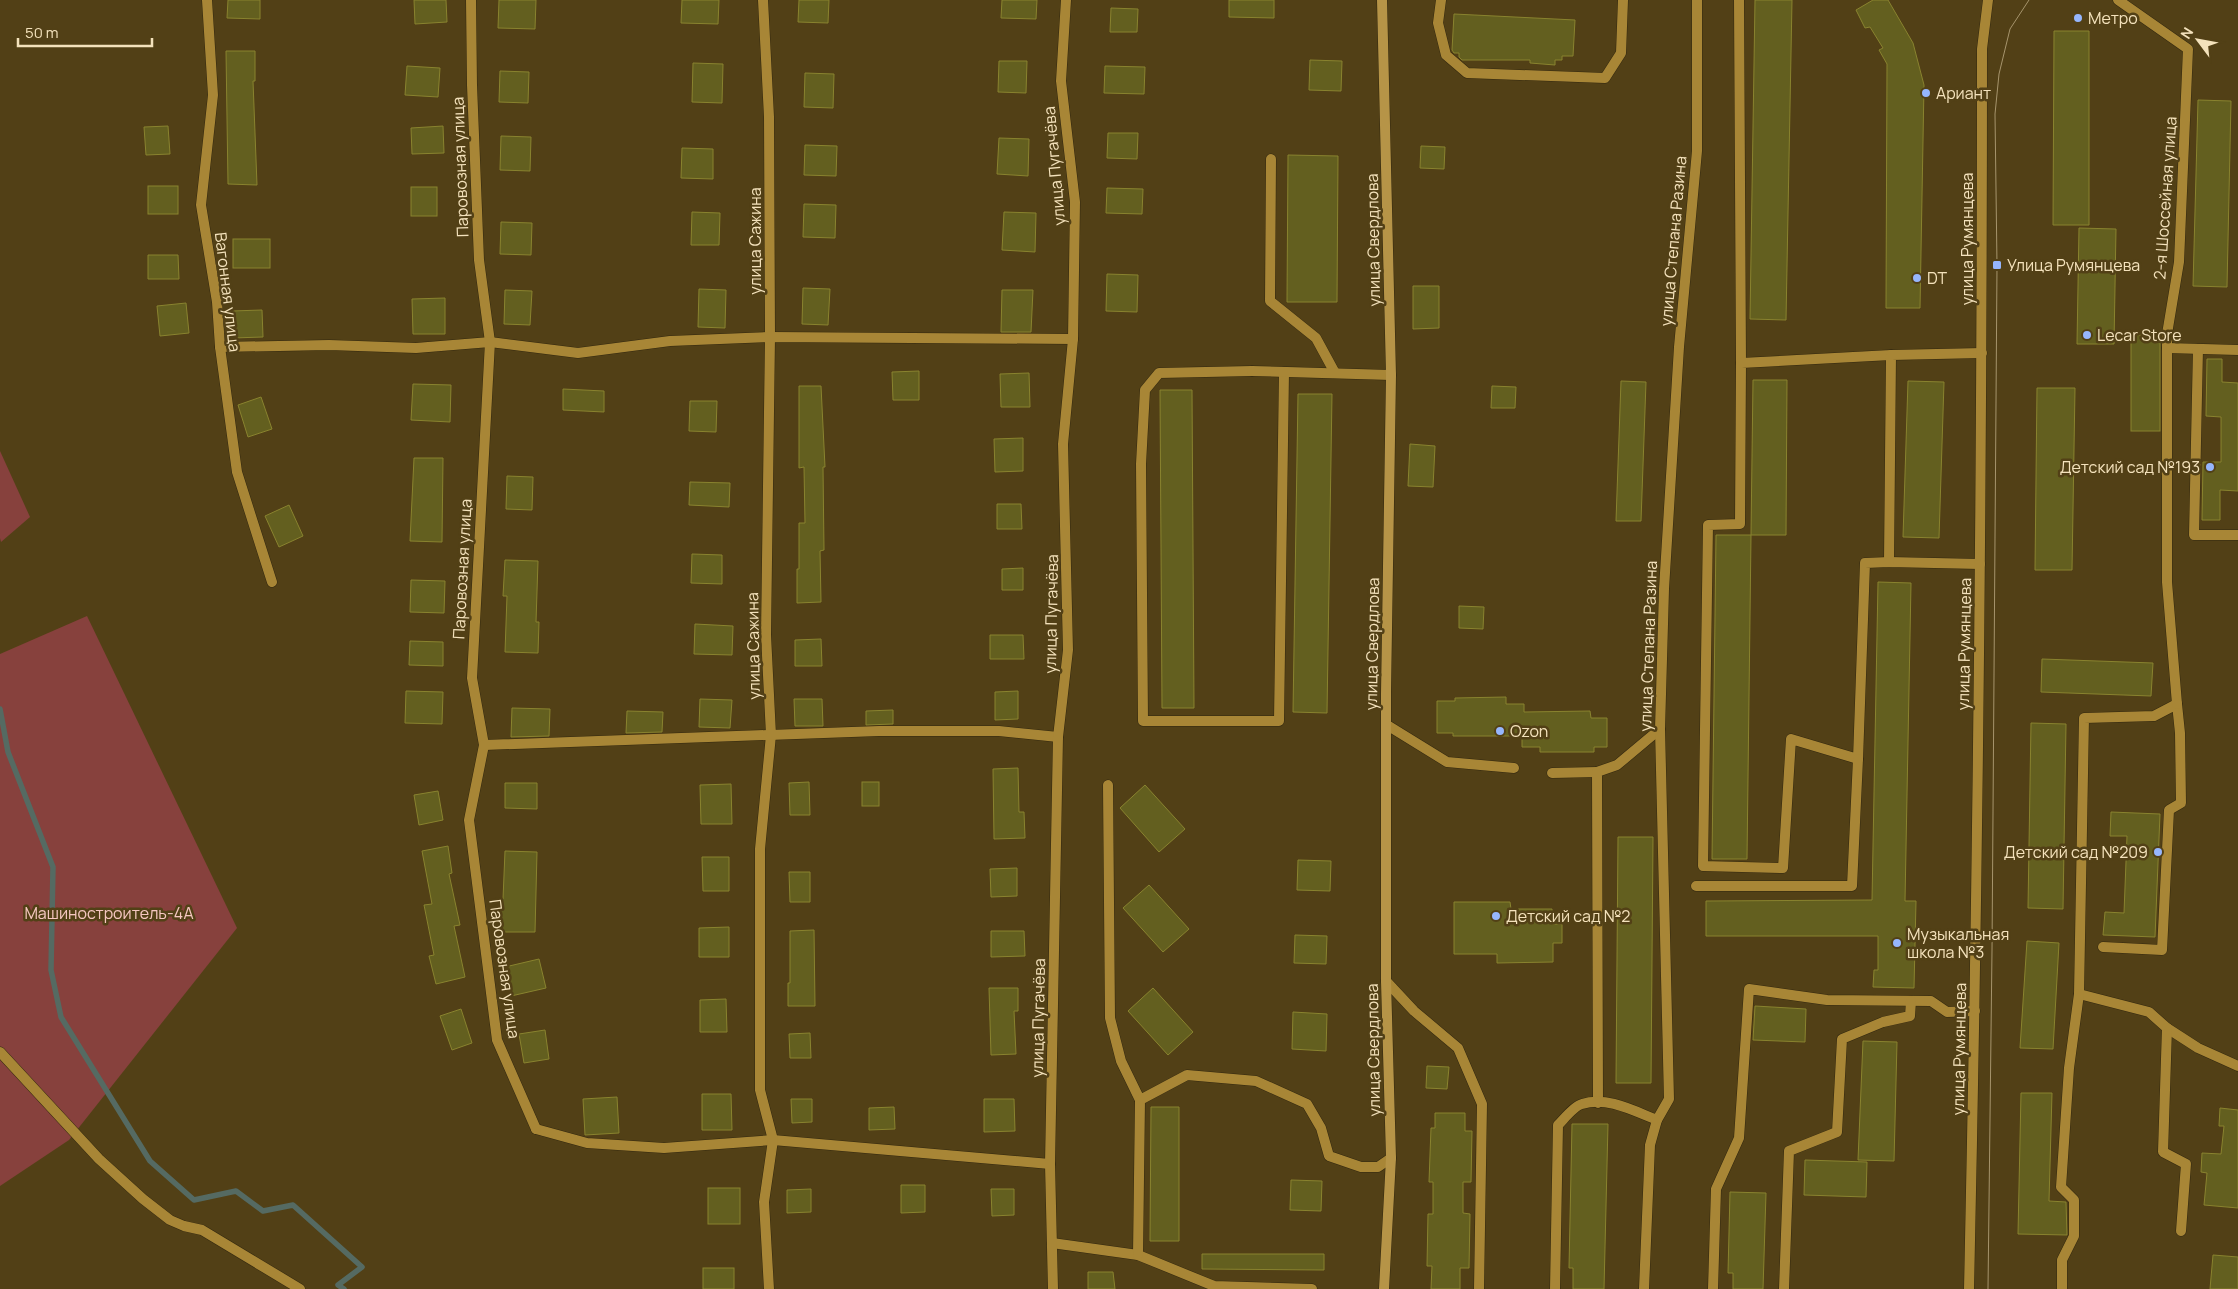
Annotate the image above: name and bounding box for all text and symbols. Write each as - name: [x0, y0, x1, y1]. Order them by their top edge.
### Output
- place label: Метро: [2088, 7, 2138, 29]
- marker: Метро: [2072, 12, 2084, 24]
- scale bar: [18, 15, 151, 47]
- north arrow: [2173, 15, 2223, 65]
- text: 50 m: [25, 22, 59, 43]
- text: N: [2176, 24, 2197, 42]
- place label: Ариант: [1936, 82, 1991, 104]
- marker: Ариант: [1920, 87, 1932, 99]
- street label: Паровозная улица: [447, 96, 473, 238]
- street label: улица Пугачёва: [1038, 106, 1070, 226]
- street label: 2-я Шоссейная улица: [2148, 116, 2182, 280]
- street label: улица Степана Разина: [1655, 155, 1691, 327]
- street label: улица Свердлова: [1361, 173, 1385, 307]
- street label: улица Румянцева: [1956, 173, 1978, 305]
- street label: улица Сажина: [744, 187, 766, 295]
- street label: Вагонная улица: [210, 231, 246, 353]
- place label: Улица Румянцева: [2007, 254, 2140, 276]
- marker: Улица Румянцева: [1991, 259, 2003, 271]
- place label: DT: [1927, 267, 1947, 289]
- marker: DT: [1911, 272, 1923, 284]
- place label: Lecar Store: [2097, 324, 2182, 346]
- marker: Lecar Store: [2081, 329, 2093, 341]
- place label: Детский сад №193: [2060, 456, 2200, 478]
- marker: Детский сад №193: [2204, 461, 2216, 473]
- street label: Паровозная улица: [447, 498, 477, 640]
- street label: улица Пугачёва: [1039, 554, 1063, 674]
- street label: улица Степана Разина: [1634, 560, 1662, 732]
- street label: улица Свердлова: [1360, 577, 1384, 711]
- street label: улица Румянцева: [1952, 578, 1976, 710]
- street label: улица Сажина: [741, 592, 765, 700]
- place label: Ozon: [1510, 720, 1548, 742]
- marker: Ozon: [1494, 725, 1506, 737]
- place label: Детский сад №209: [2004, 841, 2148, 863]
- marker: Детский сад №209: [2152, 846, 2164, 858]
- street label: Паровозная улица: [484, 898, 526, 1040]
- park label: Машиностроитель-4А: [24, 902, 194, 924]
- place label: Детский сад №2: [1506, 905, 1630, 927]
- marker: Детский сад №2: [1490, 910, 1502, 922]
- place label: Музыкальная школа №3: [1907, 923, 2009, 963]
- marker: Музыкальная школа №3: [1891, 937, 1903, 949]
- street label: улица Пугачёва: [1026, 958, 1050, 1078]
- street label: улица Свердлова: [1361, 983, 1385, 1117]
- street label: улица Румянцева: [1947, 983, 1971, 1115]

